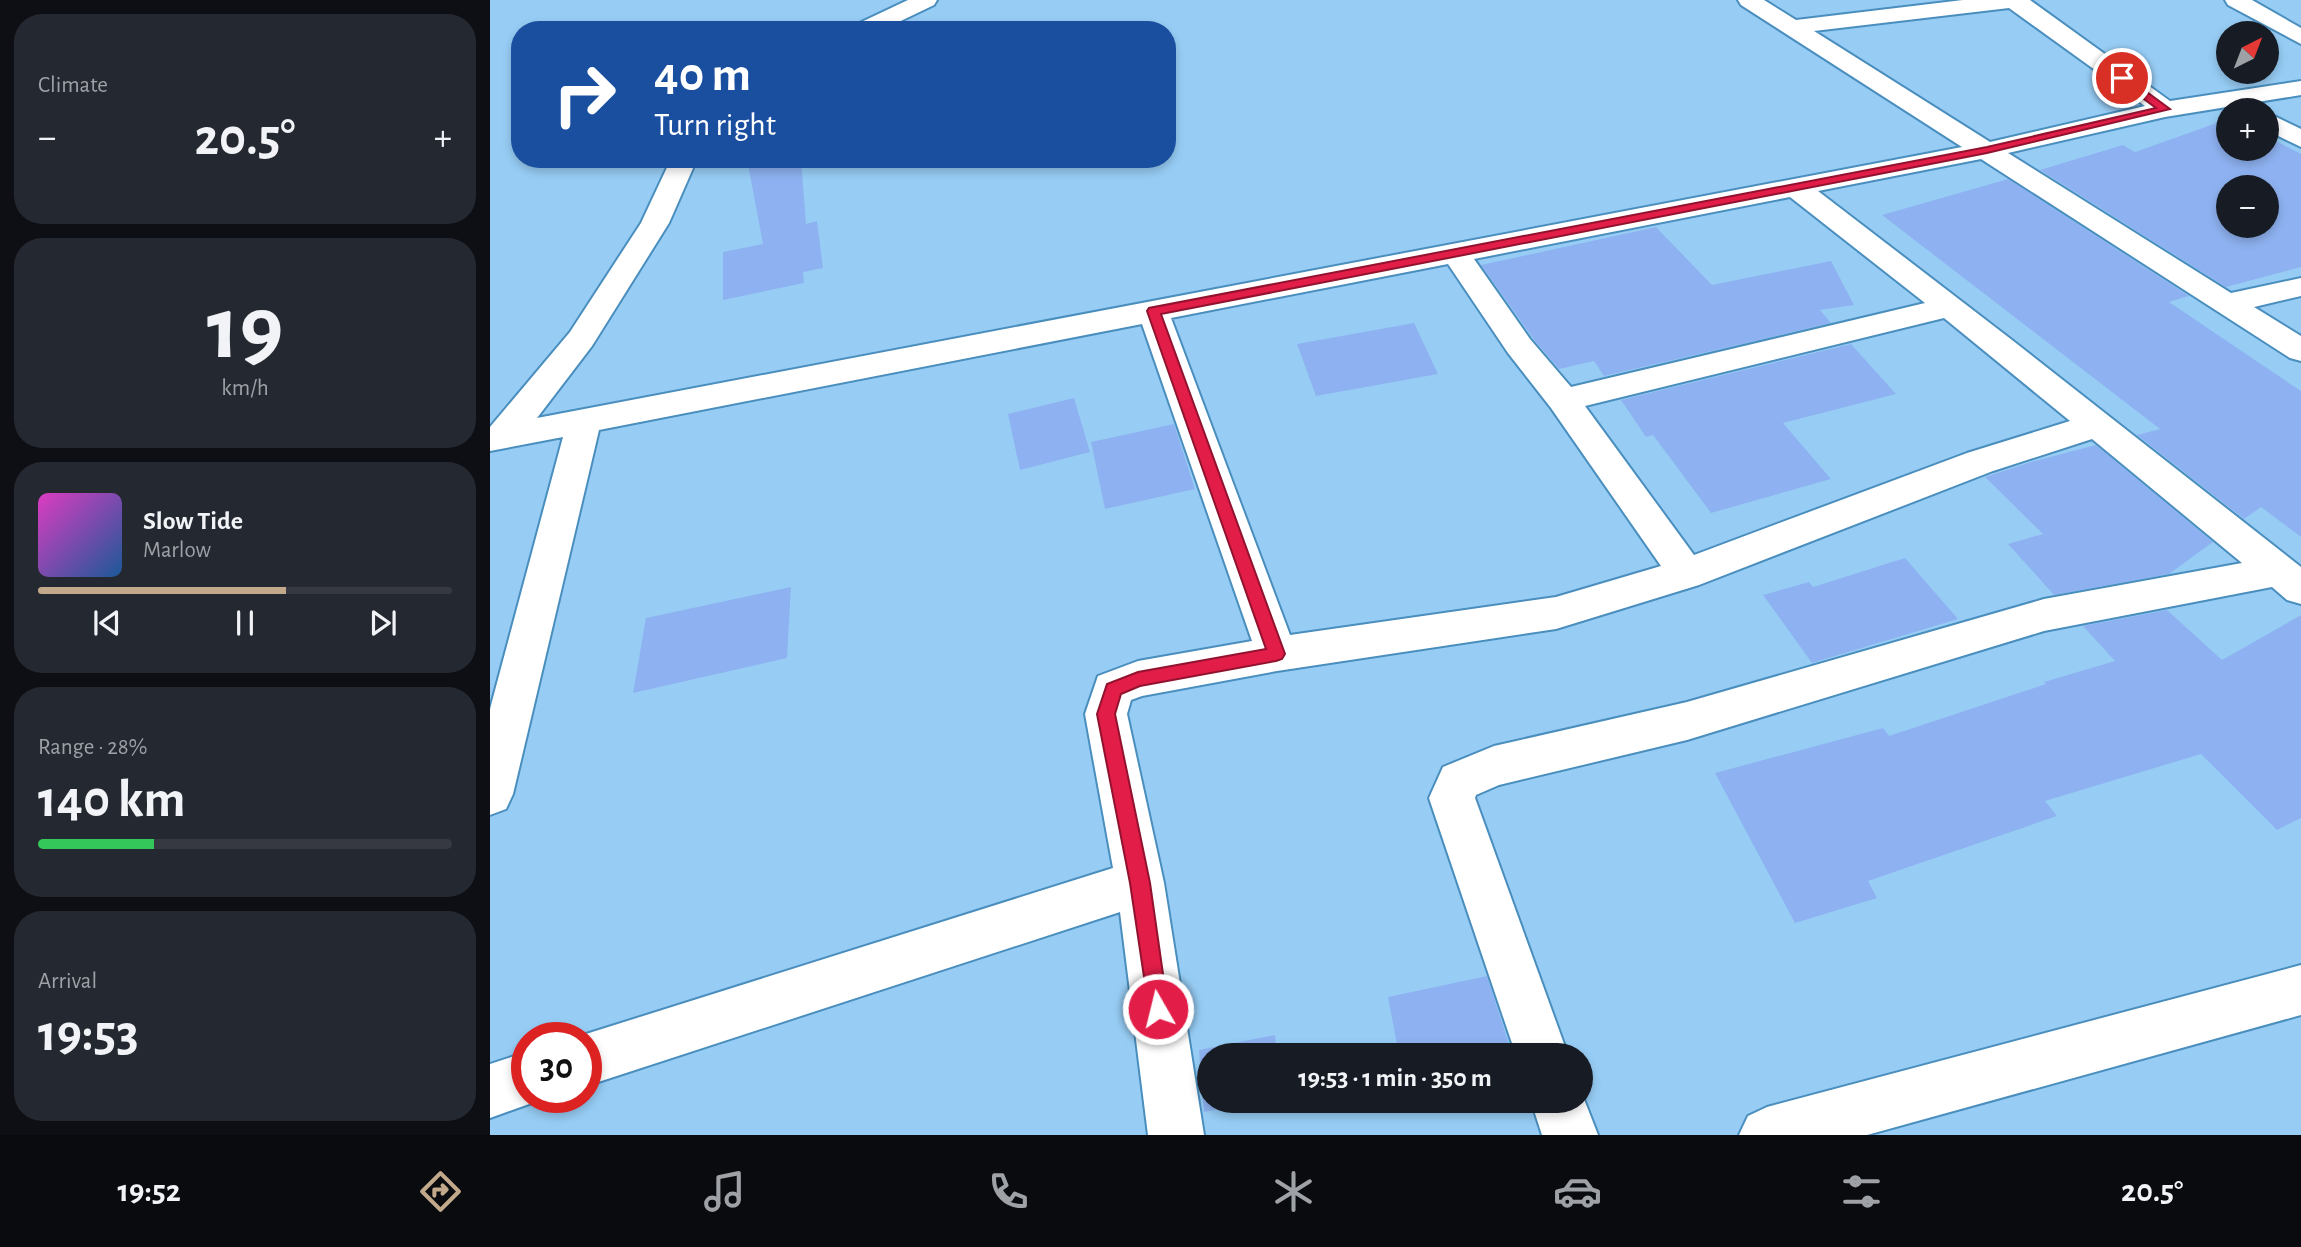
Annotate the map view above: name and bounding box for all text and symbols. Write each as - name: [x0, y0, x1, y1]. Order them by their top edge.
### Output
- north arrow: [2216, 21, 2278, 84]
- map controls: [2216, 21, 2279, 238]
- pin: [2092, 48, 2152, 108]
- icon: right: [539, 49, 630, 140]
- text: 40 m: [654, 51, 751, 100]
- icon: arrive: [2103, 59, 2141, 97]
- text: Climate: [38, 74, 108, 97]
- button: +: [2216, 98, 2279, 161]
- text: Turn right: [654, 109, 776, 141]
- text: 20.5°: [194, 112, 296, 164]
- text: −: [38, 119, 56, 157]
- text: +: [434, 119, 452, 157]
- button: −: [2216, 175, 2279, 238]
- text: 19: [207, 284, 283, 375]
- text: km/h: [221, 377, 269, 400]
- text: Slow Tide: [143, 508, 243, 534]
- text: Marlow: [143, 539, 211, 562]
- icon: previous: [88, 604, 126, 642]
- icon: pause: [226, 604, 264, 642]
- icon: next: [364, 604, 402, 642]
- text: Range · 28%: [38, 736, 148, 759]
- text: 140 km: [38, 774, 186, 826]
- text: Arrival: [38, 970, 97, 993]
- position arrow: [1121, 972, 1195, 1046]
- text: 19:53: [38, 1008, 139, 1060]
- speed limit sign: 30: [511, 1022, 602, 1113]
- text: 19:53 · 1 min · 350 m: [1298, 1065, 1492, 1091]
- icon: directions: [416, 1167, 465, 1216]
- icon: music: [700, 1167, 749, 1216]
- icon: phone: [984, 1167, 1033, 1216]
- icon: climate: [1269, 1167, 1318, 1216]
- icon: car: [1553, 1167, 1602, 1216]
- icon: filters: [1837, 1167, 1886, 1216]
- text: 19:52: [118, 1175, 181, 1207]
- text: 20.5°: [2121, 1175, 2183, 1207]

